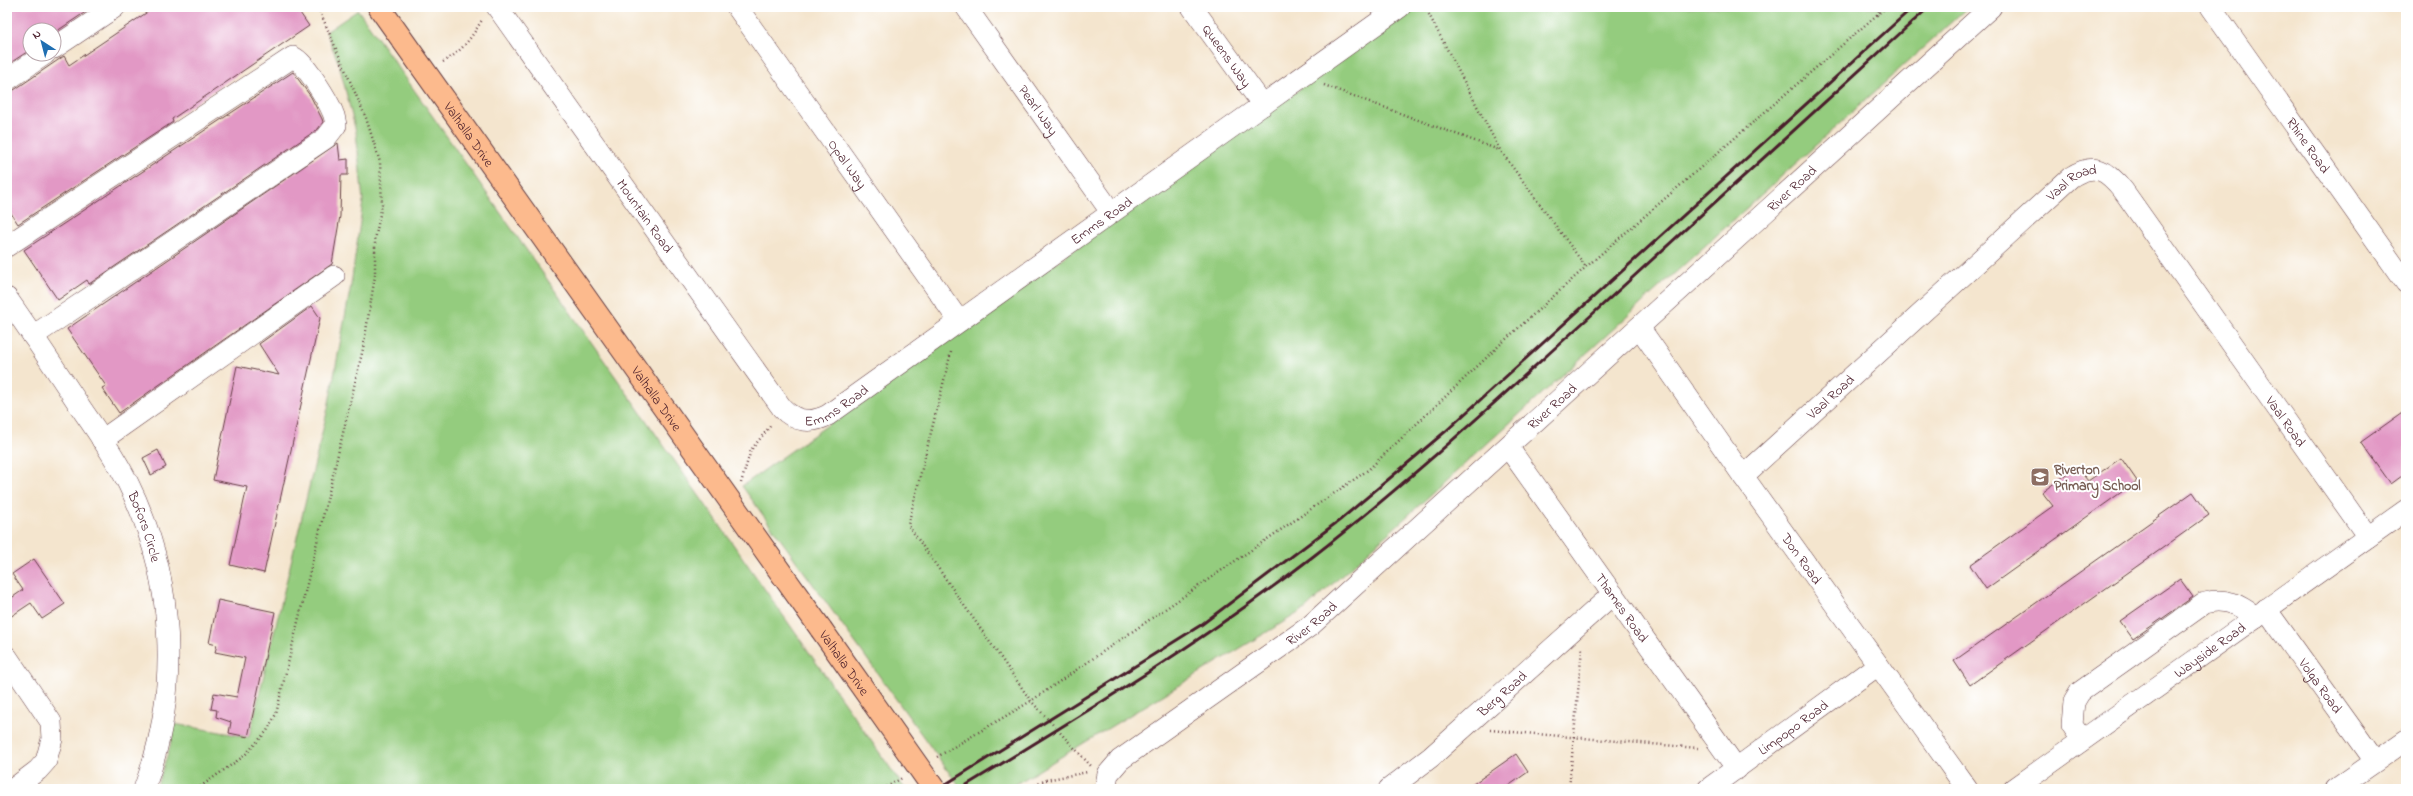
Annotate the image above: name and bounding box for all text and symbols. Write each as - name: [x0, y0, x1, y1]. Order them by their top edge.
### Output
- street label: Queens Way: [1196, 21, 1256, 93]
- north arrow: [22, 22, 62, 62]
- text: N: [29, 26, 44, 43]
- street label: Pearl Way: [1012, 81, 1063, 141]
- street label: Valhalla Drive: [437, 97, 499, 173]
- street label: Rhine Road: [2280, 114, 2334, 178]
- street label: Opal Way: [822, 136, 872, 194]
- street label: Vaal Road: [2041, 160, 2097, 207]
- street label: River Road: [1763, 161, 1822, 218]
- street label: Mountain Road: [611, 175, 678, 258]
- street label: Emms Road: [1067, 192, 1137, 251]
- street label: Valhalla Drive: [625, 361, 687, 437]
- street label: Vaal Road: [1802, 370, 1860, 426]
- street label: River Road: [1523, 379, 1582, 436]
- street label: Emms Road: [804, 380, 873, 433]
- street label: Vaal Road: [2259, 391, 2310, 452]
- place label: Riverton Primary School: [2053, 460, 2141, 499]
- school or university icon: Riverton Primary School: [2029, 466, 2051, 488]
- street label: Bofors Circle: [121, 487, 166, 565]
- street label: Don Road: [1775, 529, 1826, 589]
- street label: Thames Road: [1589, 570, 1653, 647]
- street label: River Road: [1282, 597, 1343, 652]
- street label: Wayside Road: [2170, 618, 2251, 684]
- street label: Valhalla Drive: [812, 626, 874, 701]
- street label: Volga Road: [2292, 653, 2347, 718]
- street label: Berg Road: [1473, 667, 1532, 723]
- street label: Limpopo Road: [1754, 696, 1833, 761]

